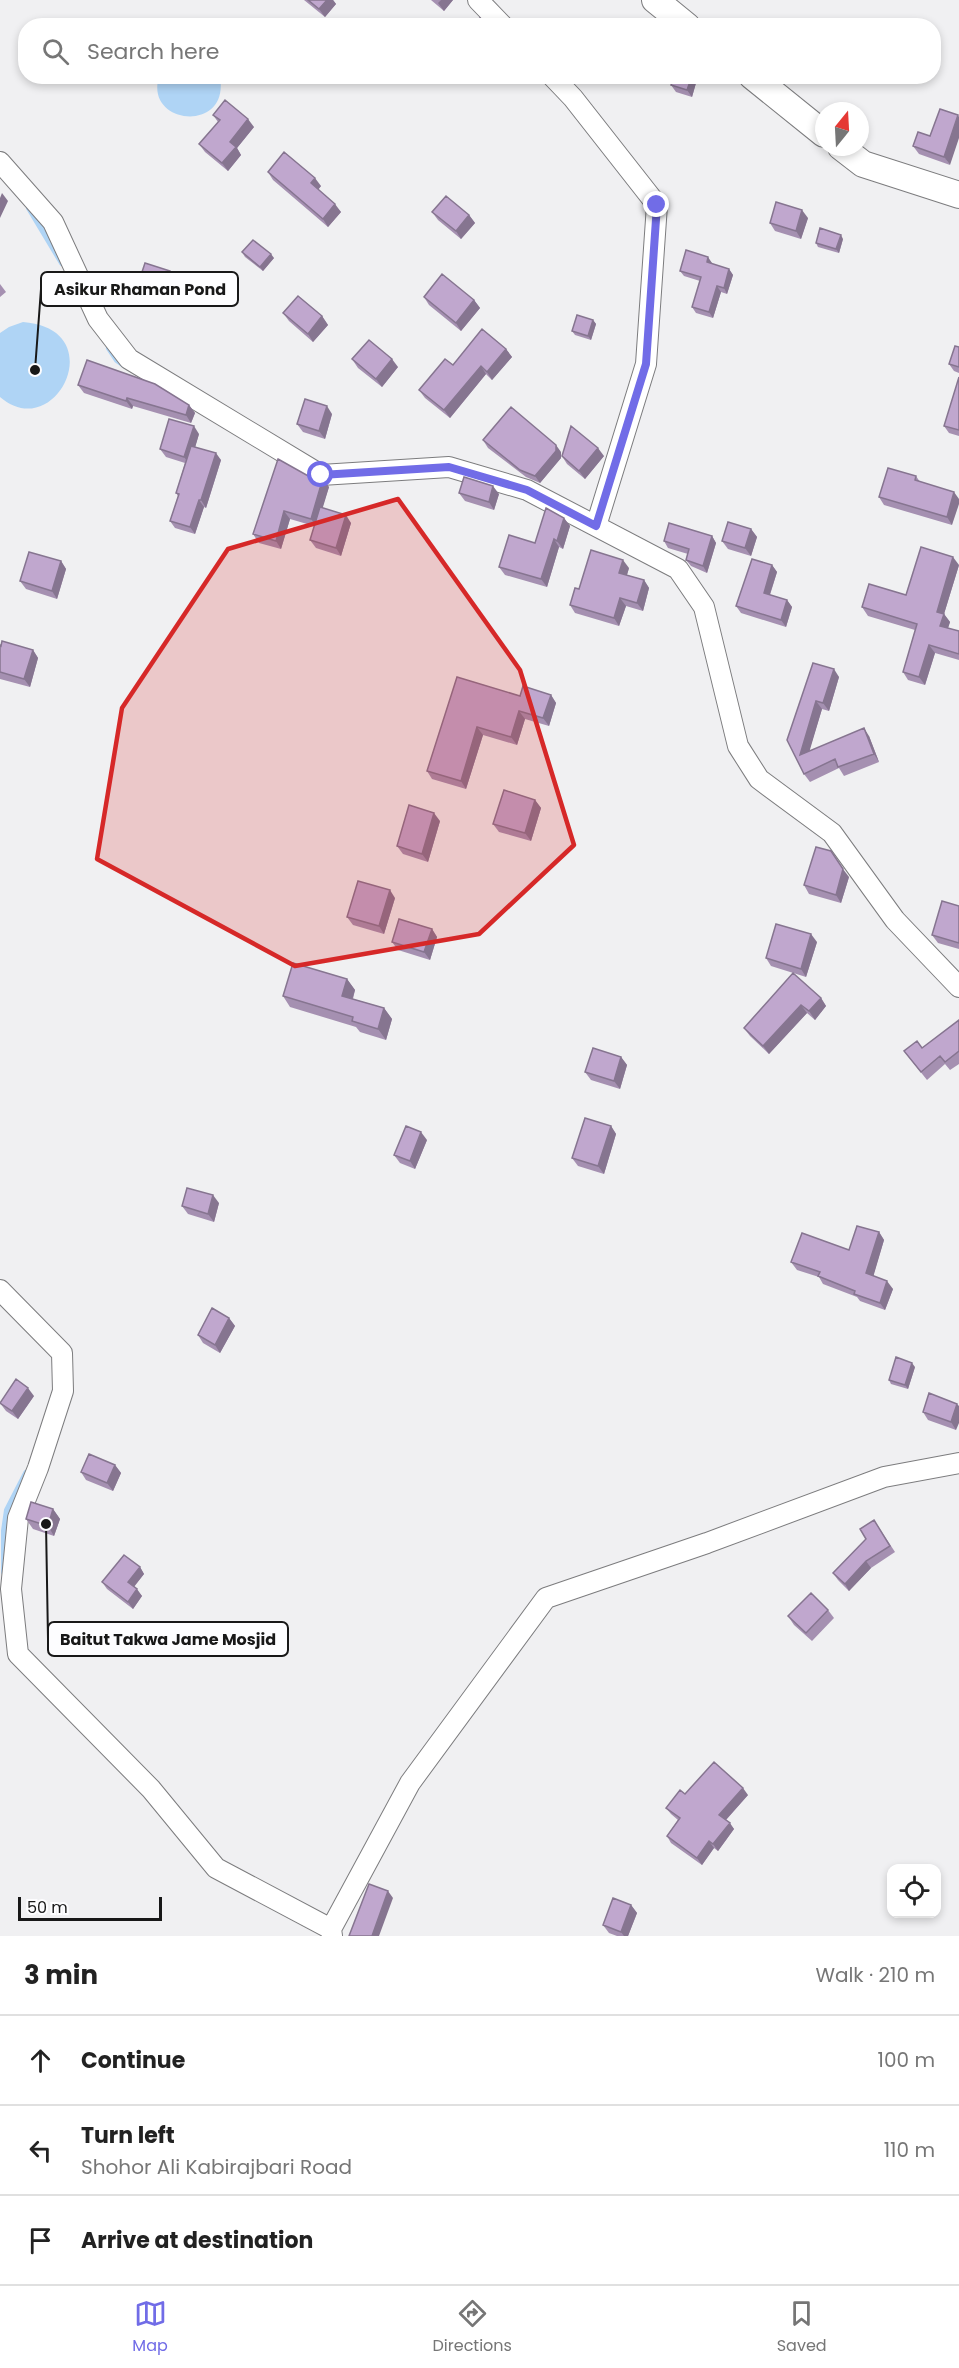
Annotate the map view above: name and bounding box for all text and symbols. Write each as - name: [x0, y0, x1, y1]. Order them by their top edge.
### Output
- search box: [18, 18, 941, 84]
- icon: search: [39, 35, 72, 68]
- text: Search here: [87, 36, 220, 67]
- north arrow: [815, 102, 869, 156]
- route end: [643, 191, 669, 217]
- callout: Asikur Rhaman Pond: [41, 272, 238, 306]
- text: Asikur Rhaman Pond: [54, 278, 226, 301]
- route start: [307, 461, 333, 487]
- callout: Baitut Takwa Jame Mosjid: [48, 1622, 288, 1656]
- text: Baitut Takwa Jame Mosjid: [60, 1628, 276, 1651]
- map controls: [887, 1864, 941, 1918]
- button: locate: [887, 1864, 941, 1918]
- scale bar: [18, 1894, 162, 1922]
- text: 50 m: [27, 1896, 68, 1919]
- text: 3 min: [24, 1957, 98, 1993]
- text: Walk · 210 m: [815, 1961, 935, 1989]
- icon: ahead: [24, 2044, 57, 2077]
- text: Continue: [81, 2045, 185, 2076]
- text: 100 m: [878, 2046, 935, 2074]
- text: Turn left: [81, 2120, 175, 2151]
- icon: left: [24, 2134, 57, 2167]
- text: 110 m: [884, 2136, 935, 2164]
- text: Shohor Ali Kabirajbari Road: [81, 2153, 352, 2181]
- icon: arrive: [24, 2224, 57, 2257]
- text: Arrive at destination: [81, 2225, 313, 2256]
- tab: Map: [132, 2297, 168, 2358]
- tab: Directions: [433, 2297, 512, 2358]
- tab: Saved: [777, 2297, 827, 2358]

